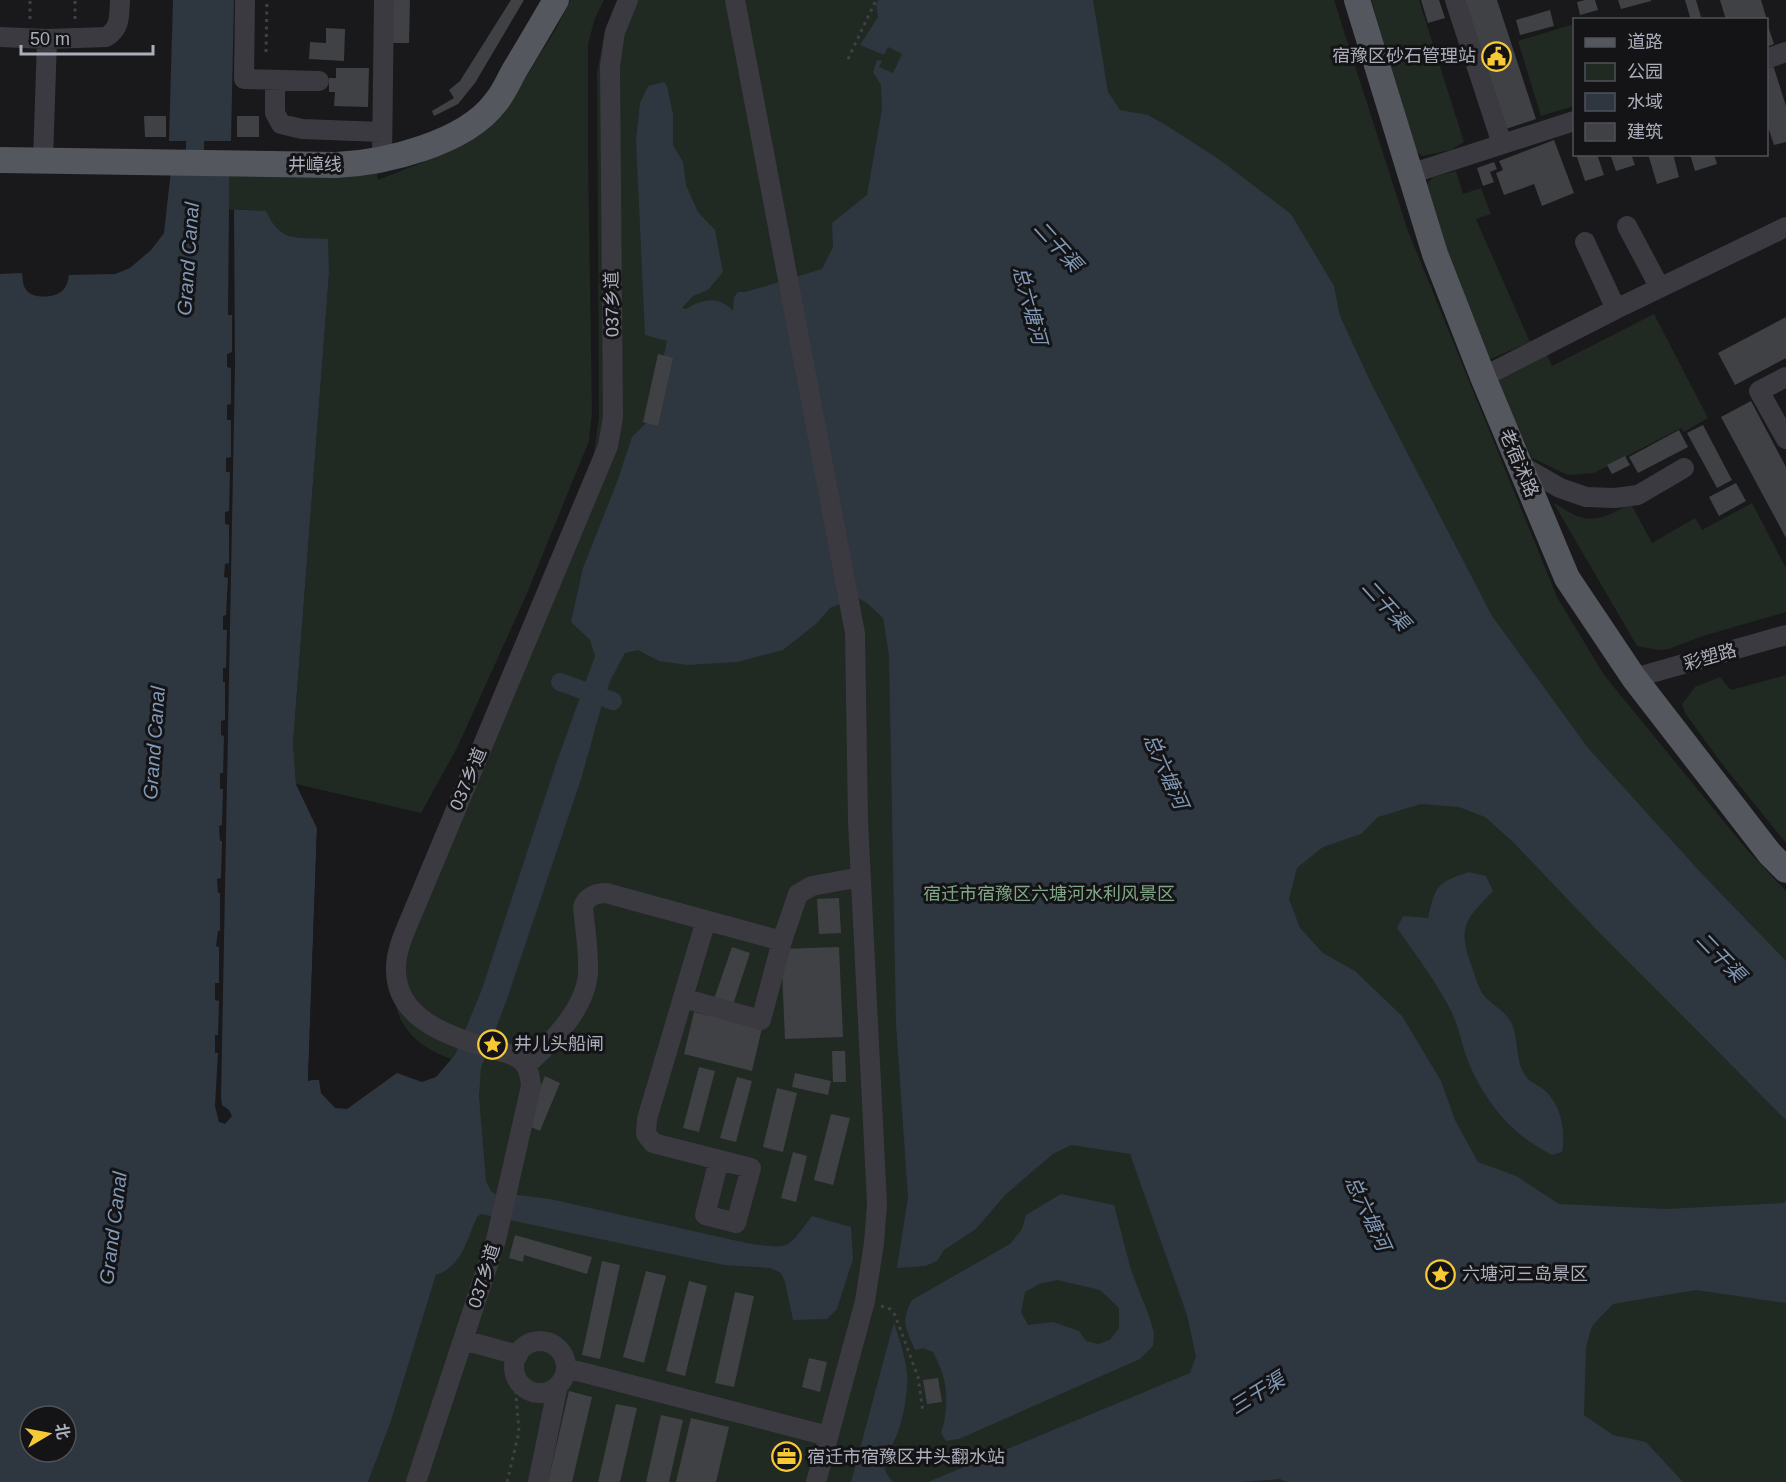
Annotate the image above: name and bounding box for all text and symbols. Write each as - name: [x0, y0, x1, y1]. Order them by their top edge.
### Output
- scale bar: [21, 18, 153, 56]
- legend: [1573, 18, 1768, 156]
- text: 50 m: [30, 29, 70, 49]
- text: 道路: [1627, 32, 1663, 52]
- public building icon: 宿豫区砂石管理站: [1481, 40, 1513, 72]
- place label: 宿豫区砂石管理站: [1332, 46, 1476, 66]
- text: 公园: [1627, 62, 1663, 82]
- text: 水域: [1627, 92, 1663, 112]
- text: 建筑: [1627, 122, 1663, 142]
- street label: 井嶂线: [288, 155, 342, 175]
- water label: Grand Canal: [173, 201, 203, 316]
- water label: 二干渠: [1030, 216, 1088, 278]
- water label: 总六塘河: [1009, 264, 1052, 350]
- street label: 037乡道: [601, 271, 623, 337]
- street label: 老宿沭路: [1496, 426, 1542, 500]
- water label: 二干渠: [1358, 575, 1416, 637]
- street label: 彩塑路: [1681, 640, 1739, 674]
- water label: Grand Canal: [139, 685, 169, 800]
- water label: 总六塘河: [1140, 730, 1194, 816]
- street label: 037乡道: [446, 745, 490, 813]
- park label: 宿迁市宿豫区六塘河水利风景区: [923, 884, 1175, 904]
- water label: 二干渠: [1692, 928, 1752, 988]
- place icon: 井儿头船闸: [477, 1028, 509, 1060]
- place label: 井儿头船闸: [514, 1034, 604, 1054]
- water label: Grand Canal: [95, 1170, 131, 1286]
- water label: 总六塘河: [1341, 1172, 1397, 1258]
- street label: 037乡道: [464, 1242, 504, 1310]
- place icon: 六塘河三岛景区: [1425, 1258, 1457, 1290]
- place label: 六塘河三岛景区: [1462, 1264, 1588, 1284]
- water label: 三干渠: [1226, 1366, 1291, 1418]
- north arrow: [18, 1404, 78, 1464]
- text: 北: [53, 1422, 72, 1441]
- office icon: 宿迁市宿豫区井头翻水站: [770, 1441, 802, 1473]
- place label: 宿迁市宿豫区井头翻水站: [807, 1447, 1005, 1467]

